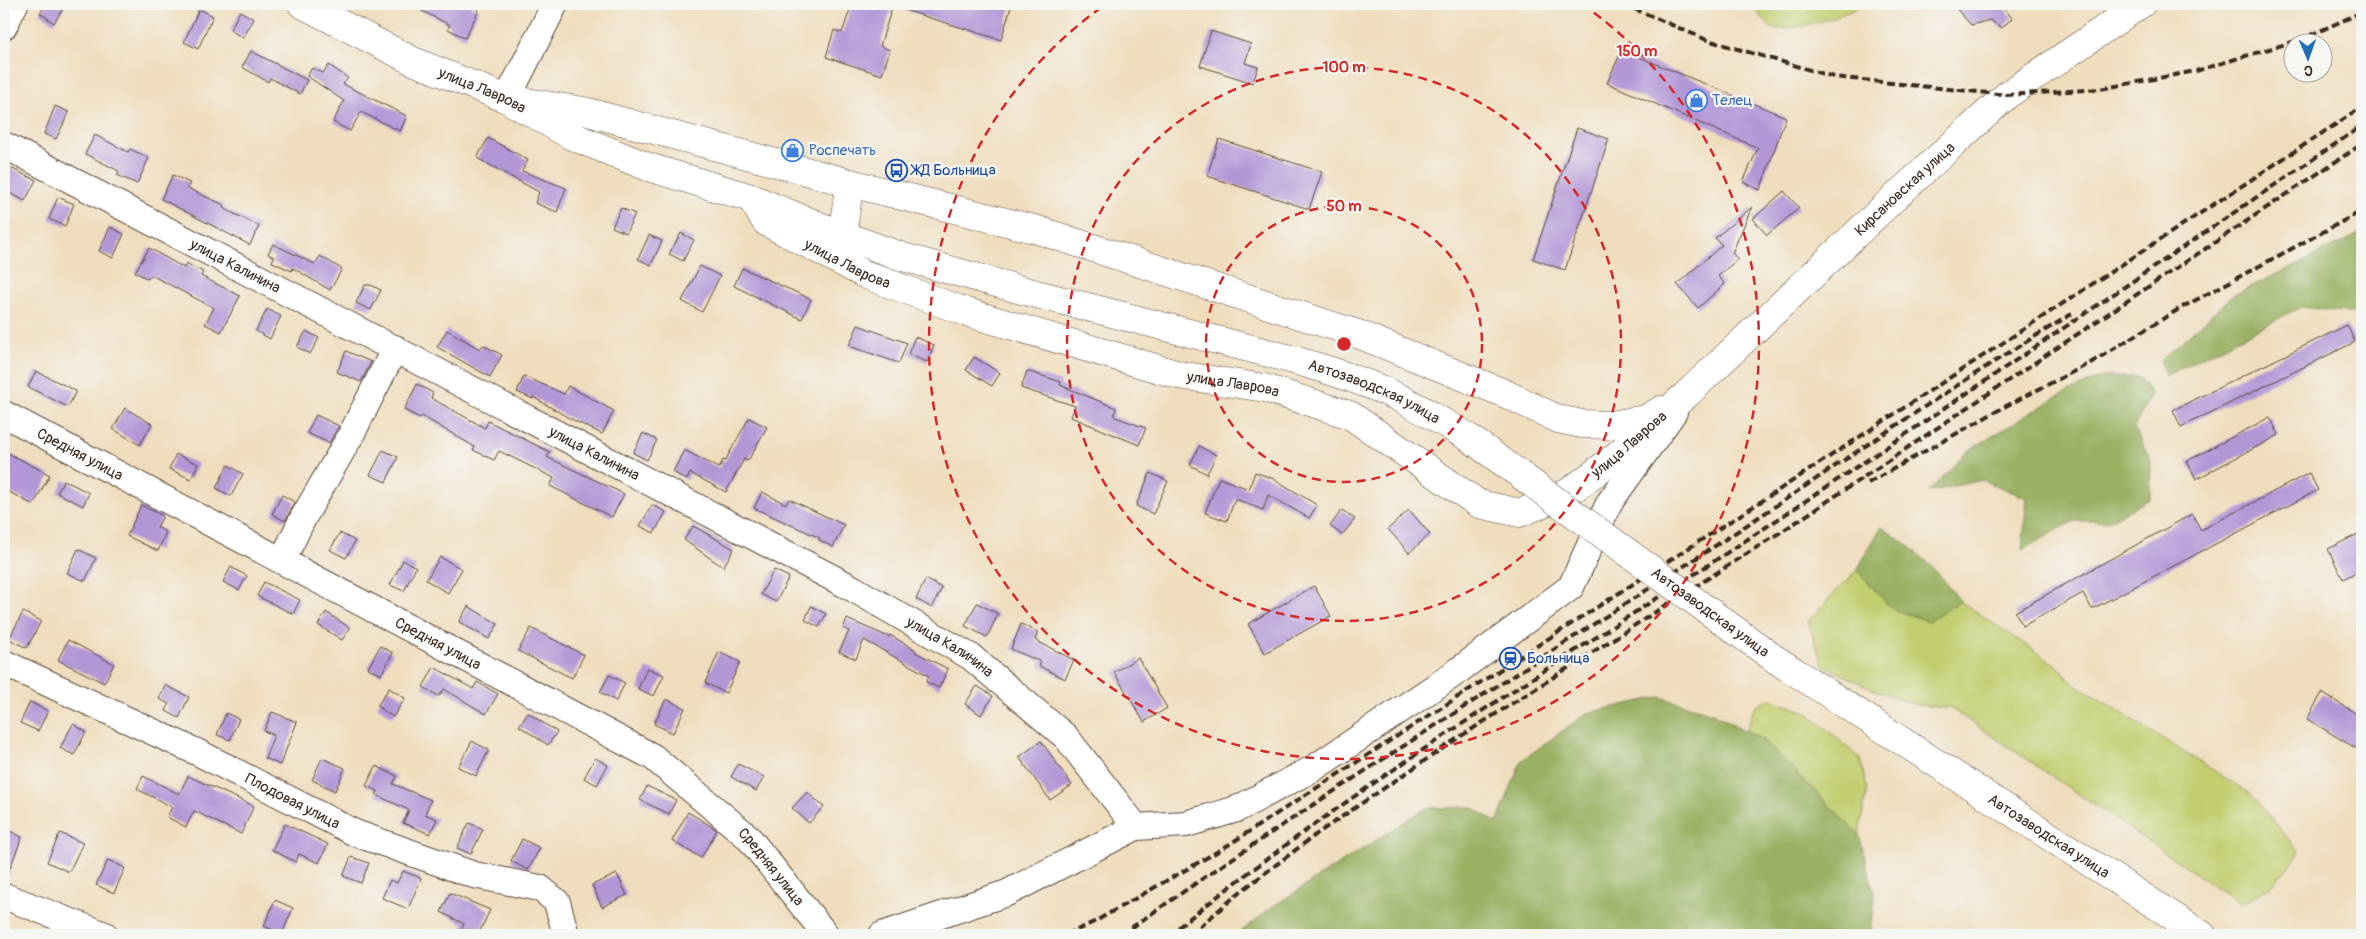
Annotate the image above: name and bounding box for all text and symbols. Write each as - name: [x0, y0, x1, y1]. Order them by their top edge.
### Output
- north arrow: [2284, 32, 2334, 82]
- text: 150 m: [1617, 42, 1657, 61]
- text: 100 m: [1323, 58, 1365, 77]
- street label: улица Лаврова: [435, 62, 530, 117]
- text: С: [2303, 62, 2313, 79]
- shop icon: Телец: [1684, 88, 1708, 112]
- place label: Телец: [1712, 91, 1752, 110]
- shop icon: Роспечать: [781, 138, 805, 162]
- street label: Кирсановская улица: [1850, 138, 1959, 240]
- place label: Роспечать: [809, 141, 876, 160]
- bus stop icon: ЖД Больница: [884, 158, 908, 182]
- place label: ЖД Больница: [910, 161, 996, 180]
- text: 50 m: [1327, 197, 1361, 216]
- street label: улица Калинина: [186, 234, 284, 297]
- street label: улица Лаврова: [800, 234, 893, 293]
- centre of rings: [1335, 335, 1353, 353]
- street label: Автозаводская улица: [1306, 355, 1443, 428]
- street label: улица Лаврова: [1184, 367, 1282, 401]
- street label: улица Лаврова: [1586, 407, 1671, 482]
- street label: улица Калинина: [545, 421, 643, 485]
- street label: Средняя улица: [34, 424, 127, 485]
- street label: Автозаводская улица: [1647, 563, 1773, 661]
- street label: улица Калинина: [902, 612, 997, 681]
- street label: Средняя улица: [392, 613, 485, 674]
- station icon: Больница: [1499, 646, 1523, 670]
- place label: Больница: [1527, 649, 1589, 668]
- street label: Плодовая улица: [242, 769, 343, 833]
- street label: Автозаводская улица: [1984, 790, 2113, 882]
- street label: Средняя улица: [734, 823, 809, 910]

